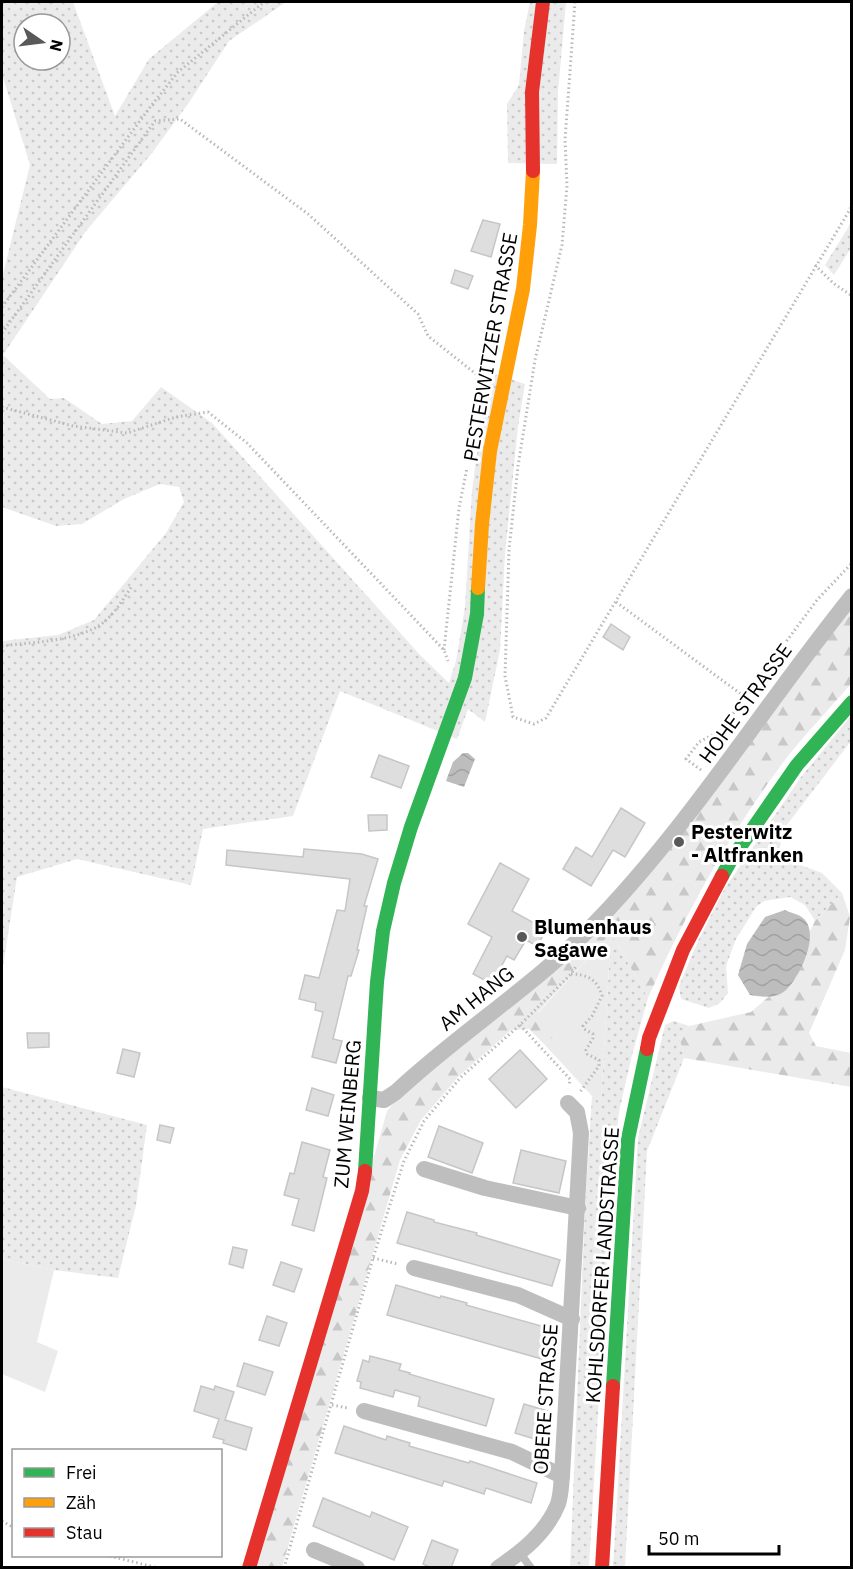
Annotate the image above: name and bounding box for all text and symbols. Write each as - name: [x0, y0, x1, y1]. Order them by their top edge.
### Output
- north arrow: [12, 12, 72, 72]
- text: N: [45, 38, 68, 54]
- street label: PESTERWITZER STRASSE: [457, 230, 523, 464]
- street label: HOHE STRASSE: [692, 638, 798, 768]
- place label: Pesterwitz - Altfranken: [691, 818, 804, 868]
- marker: Pesterwitz - Altfranken: [672, 835, 686, 849]
- place label: Blumenhaus Sagawe: [534, 913, 652, 963]
- marker: Blumenhaus Sagawe: [515, 930, 529, 944]
- street label: AM HANG: [433, 960, 519, 1036]
- street label: ZUM WEINBERG: [327, 1039, 367, 1189]
- street label: KOHLSDORFER LANDSTRASSE: [579, 1126, 625, 1404]
- street label: OBERE STRASSE: [526, 1323, 564, 1475]
- legend: [12, 1449, 222, 1557]
- text: Frei: [66, 1461, 97, 1484]
- text: Zäh: [66, 1491, 96, 1514]
- scale bar: [649, 1518, 780, 1556]
- text: Stau: [66, 1521, 103, 1544]
- text: 50 m: [658, 1527, 700, 1550]

